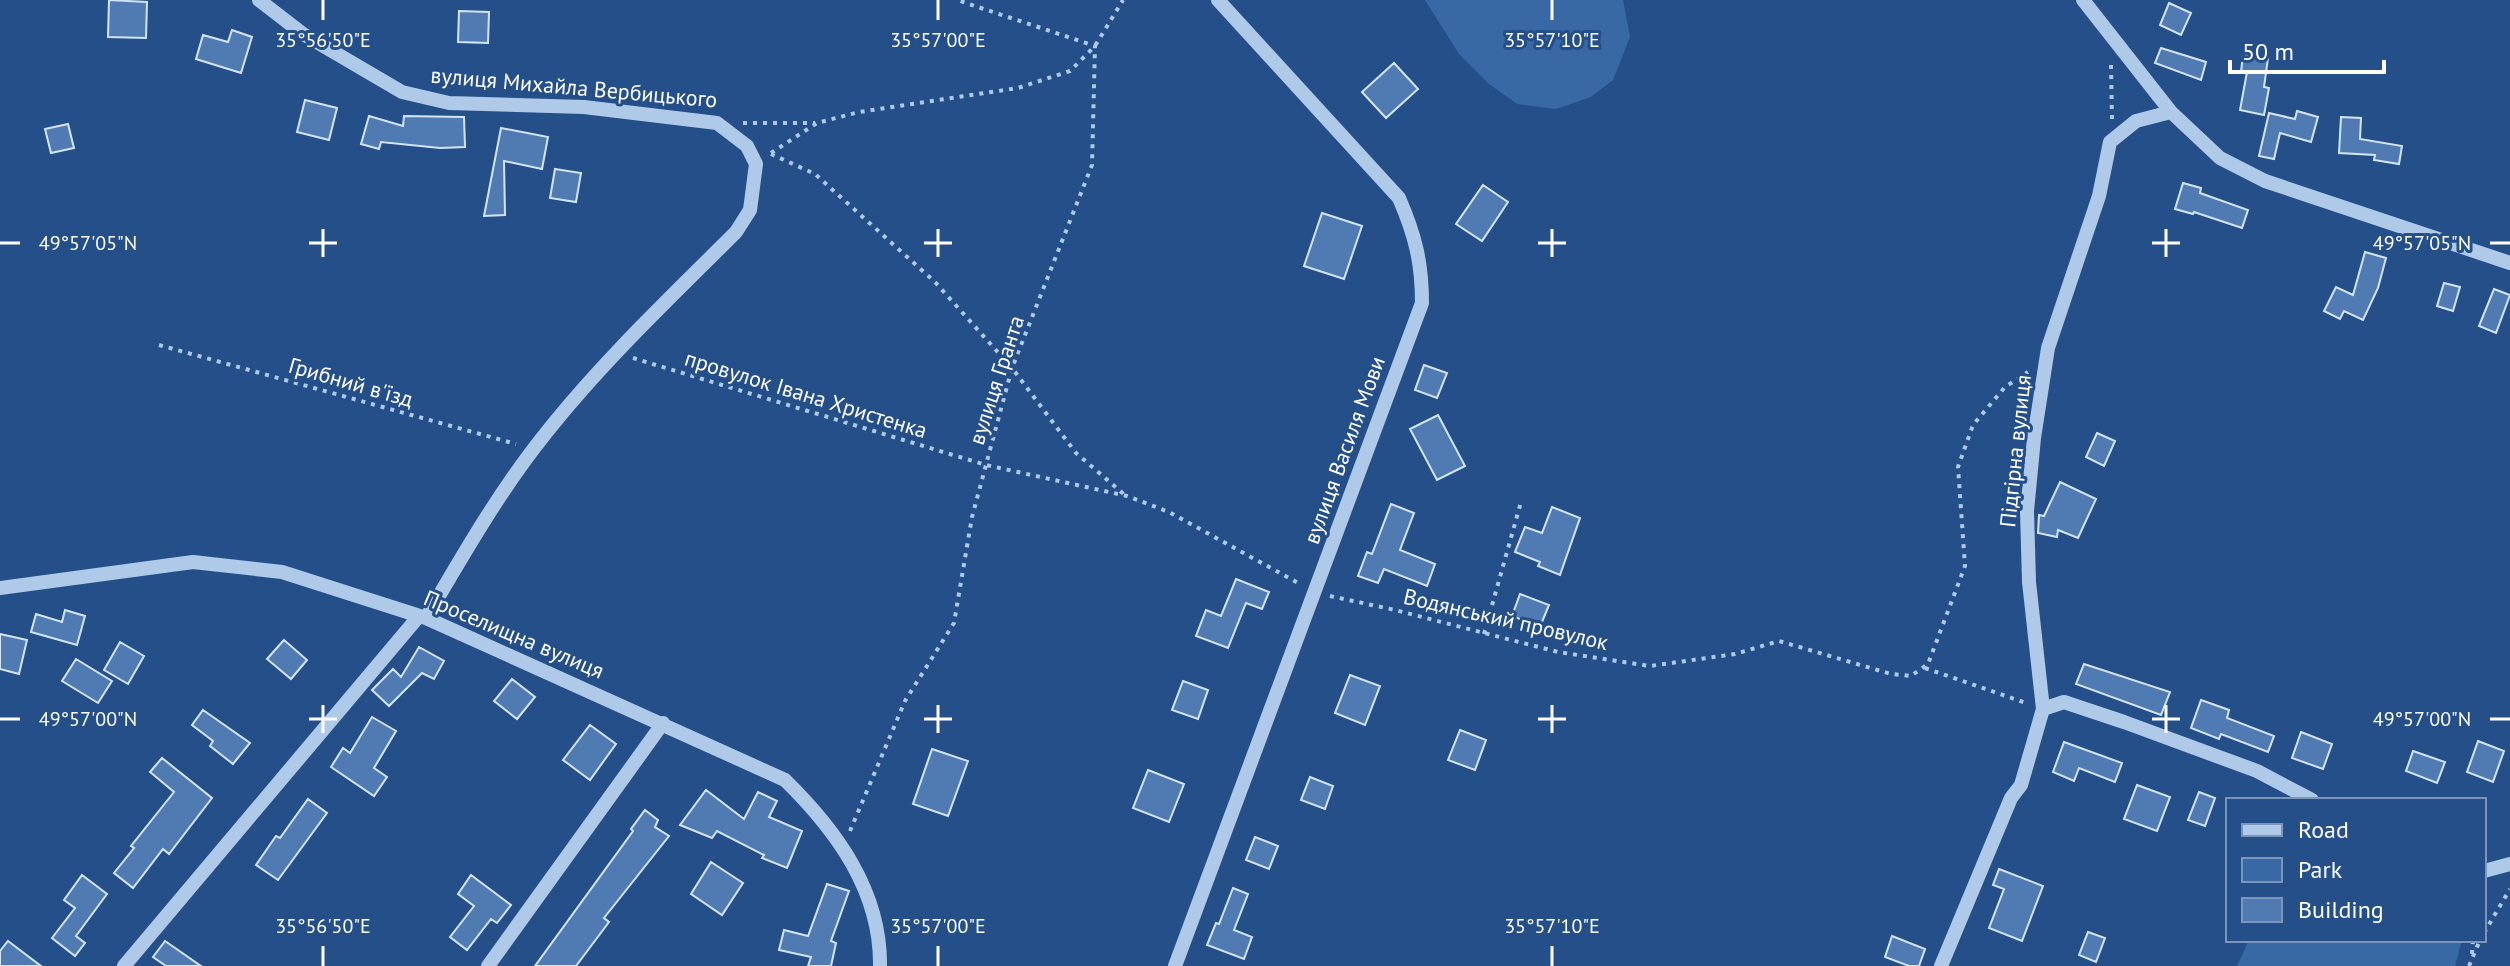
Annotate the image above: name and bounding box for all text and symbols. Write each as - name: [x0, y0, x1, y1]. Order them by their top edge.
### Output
- scale bar: [2230, 24, 2384, 74]
- text: 35°56'50"E: [275, 27, 371, 53]
- text: 35°57'00"E: [890, 27, 986, 53]
- text: 35°57'10"E: [1504, 27, 1600, 53]
- text: 50 m: [2242, 36, 2294, 67]
- street label: вулиця Михайла Вербицького: [430, 61, 718, 113]
- text: 49°57'05"N: [39, 230, 137, 256]
- text: 49°57'05"N: [2373, 230, 2471, 256]
- street label: вулиця Гранта: [962, 312, 1030, 448]
- street label: провулок Івана Христенка: [681, 344, 931, 444]
- street label: Грибний в'їзд: [285, 351, 417, 413]
- street label: вулиця Василя Мови: [1297, 352, 1391, 548]
- street label: Підгірна вулиця: [1993, 373, 2037, 529]
- street label: Водянський провулок: [1401, 582, 1611, 656]
- street label: Проселищна вулиця: [420, 583, 608, 685]
- text: 49°57'00"N: [39, 706, 137, 732]
- text: 49°57'00"N: [2373, 706, 2471, 732]
- legend: [2226, 798, 2486, 942]
- text: Road: [2298, 814, 2349, 845]
- text: Park: [2298, 854, 2343, 885]
- text: Building: [2298, 894, 2384, 925]
- text: 35°56'50"E: [275, 913, 371, 939]
- text: 35°57'00"E: [890, 913, 986, 939]
- text: 35°57'10"E: [1504, 913, 1600, 939]

